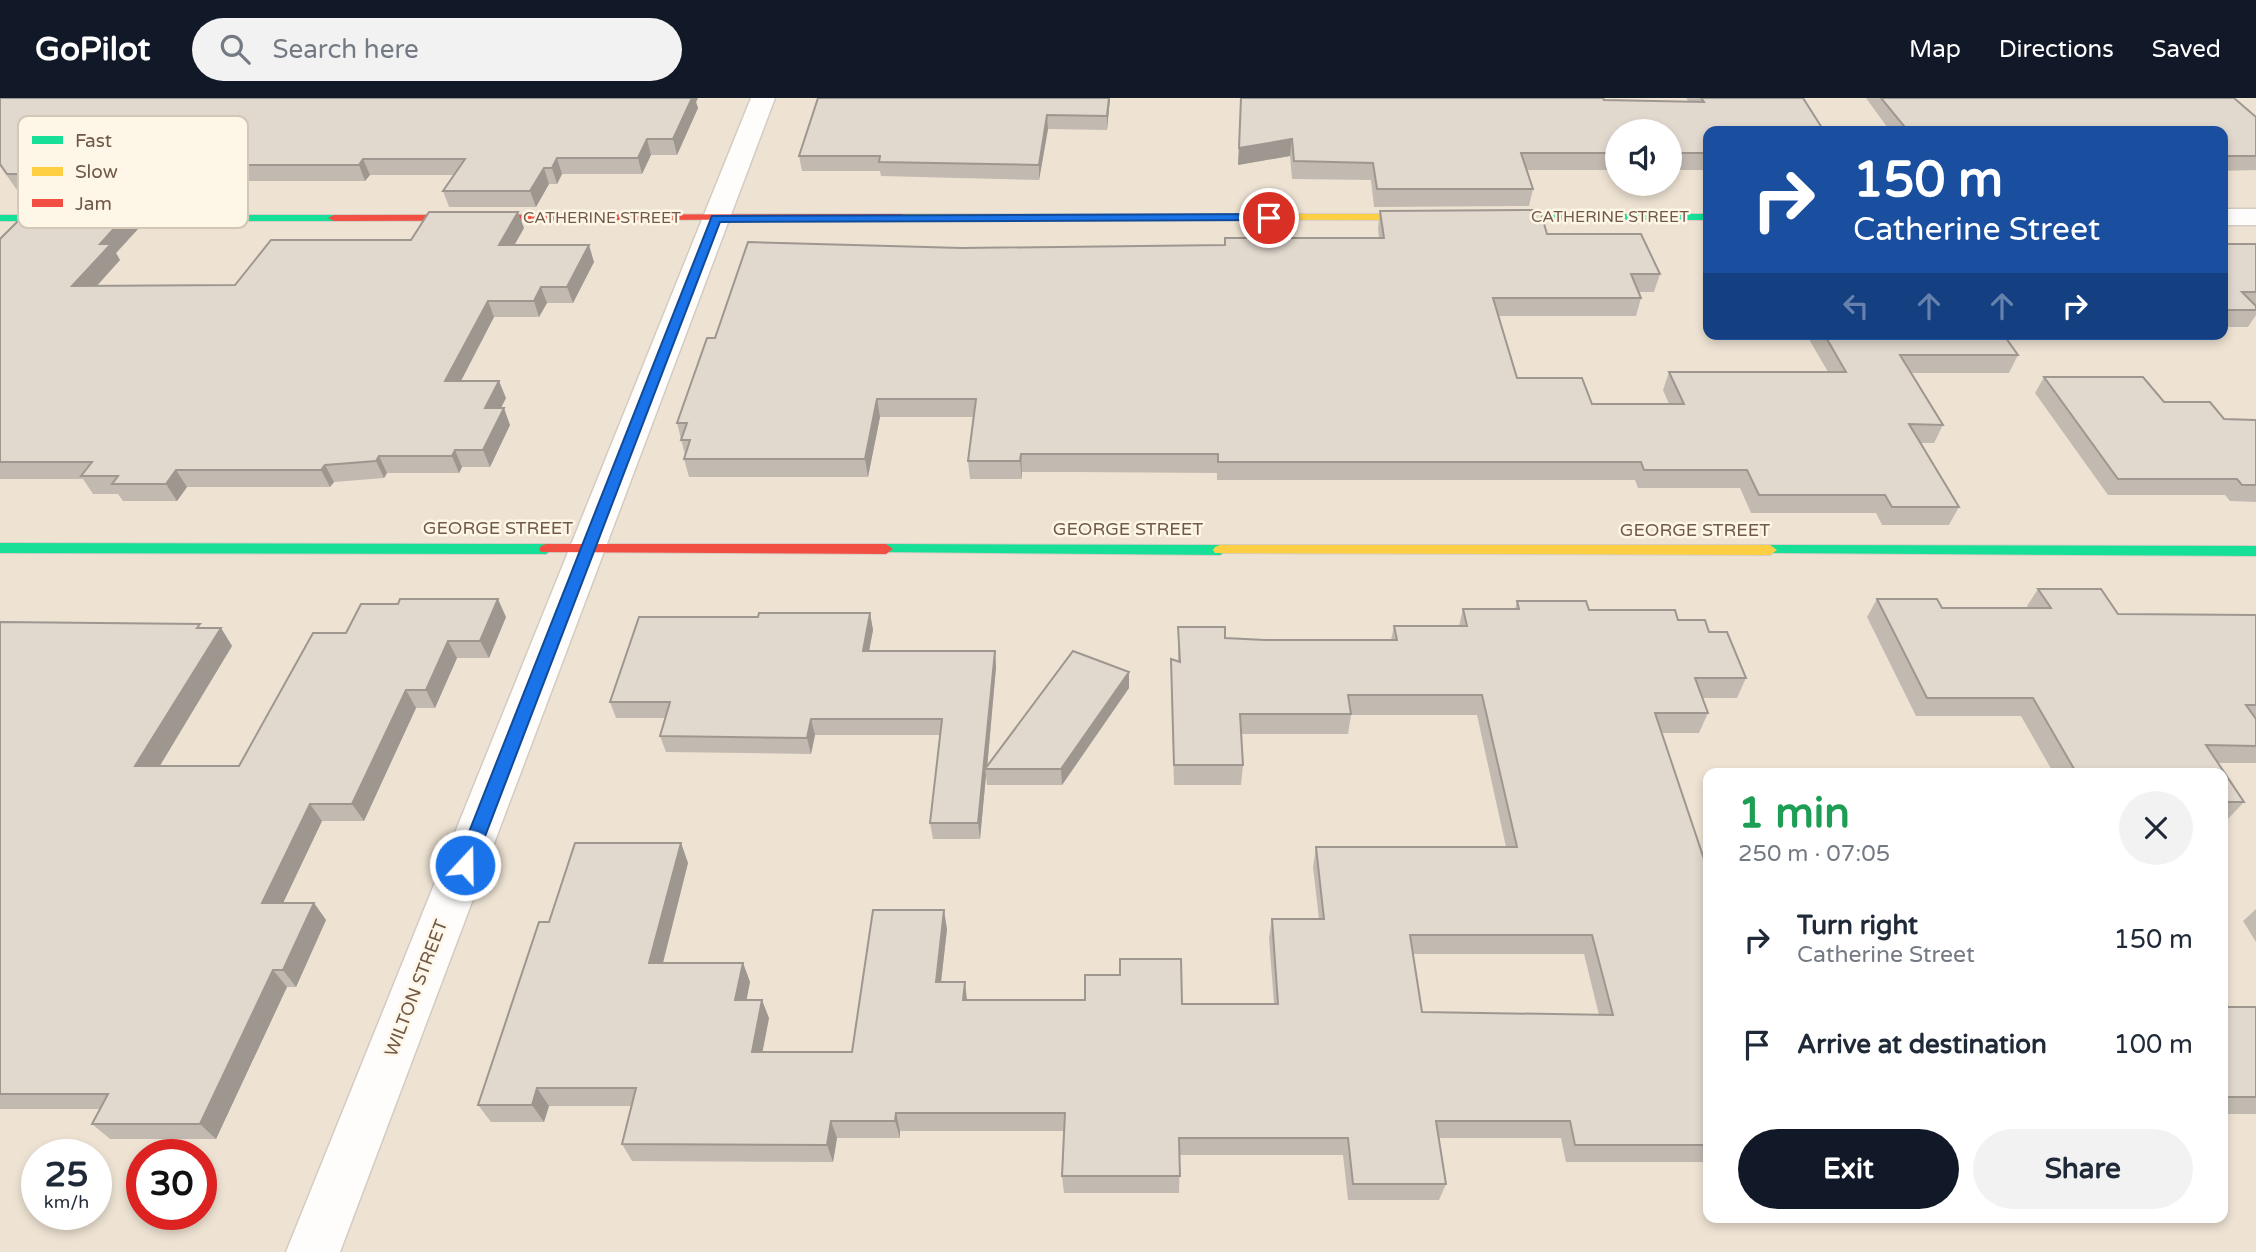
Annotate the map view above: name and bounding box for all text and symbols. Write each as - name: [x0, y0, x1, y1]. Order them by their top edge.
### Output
- search box: [192, 18, 682, 81]
- text: GoPilot: [35, 30, 150, 69]
- icon: search: [216, 30, 254, 68]
- text: Search here: [272, 34, 419, 65]
- text: Map: [1909, 35, 1961, 64]
- text: Directions: [1999, 35, 2114, 64]
- text: Saved: [2152, 35, 2221, 64]
- legend: [18, 116, 248, 228]
- map controls: [1605, 119, 1682, 196]
- button: sound: [1605, 119, 1682, 196]
- text: Fast: [75, 130, 112, 152]
- text: 150 m: [1853, 151, 2003, 210]
- icon: right: [1738, 154, 1829, 245]
- text: Slow: [75, 161, 118, 183]
- pin: [1239, 188, 1299, 248]
- text: Jam: [75, 193, 112, 215]
- icon: arrive: [1250, 199, 1288, 237]
- street label: CATHERINE STREET: [1531, 207, 1689, 227]
- street label: CATHERINE STREET: [523, 208, 681, 228]
- text: Catherine Street: [1853, 211, 2100, 249]
- icon: left: [1837, 287, 1875, 325]
- icon: ahead: [1910, 287, 1948, 325]
- icon: ahead: [1983, 287, 2021, 325]
- icon: right: [2056, 287, 2094, 325]
- street label: GEORGE STREET: [423, 517, 573, 539]
- street label: GEORGE STREET: [1053, 518, 1203, 540]
- street label: GEORGE STREET: [1620, 519, 1770, 541]
- text: 1 min: [1738, 788, 1850, 839]
- button: close: [2119, 791, 2193, 865]
- position arrow: [428, 828, 502, 902]
- text: 250 m · 07:05: [1738, 840, 1890, 868]
- text: Turn right: [1797, 910, 1918, 941]
- street label: WILTON STREET: [380, 916, 452, 1060]
- icon: right: [1738, 921, 1776, 959]
- text: 150 m: [2113, 924, 2193, 955]
- text: Catherine Street: [1797, 941, 1975, 969]
- icon: arrive: [1738, 1026, 1776, 1064]
- text: Arrive at destination: [1797, 1029, 2047, 1060]
- text: 100 m: [2113, 1029, 2193, 1060]
- button: Exit: [1738, 1129, 1959, 1209]
- button: Share: [1973, 1129, 2193, 1209]
- speed limit sign: 30: [126, 1139, 217, 1230]
- text: 25: [45, 1154, 88, 1196]
- text: km/h: [44, 1191, 89, 1213]

